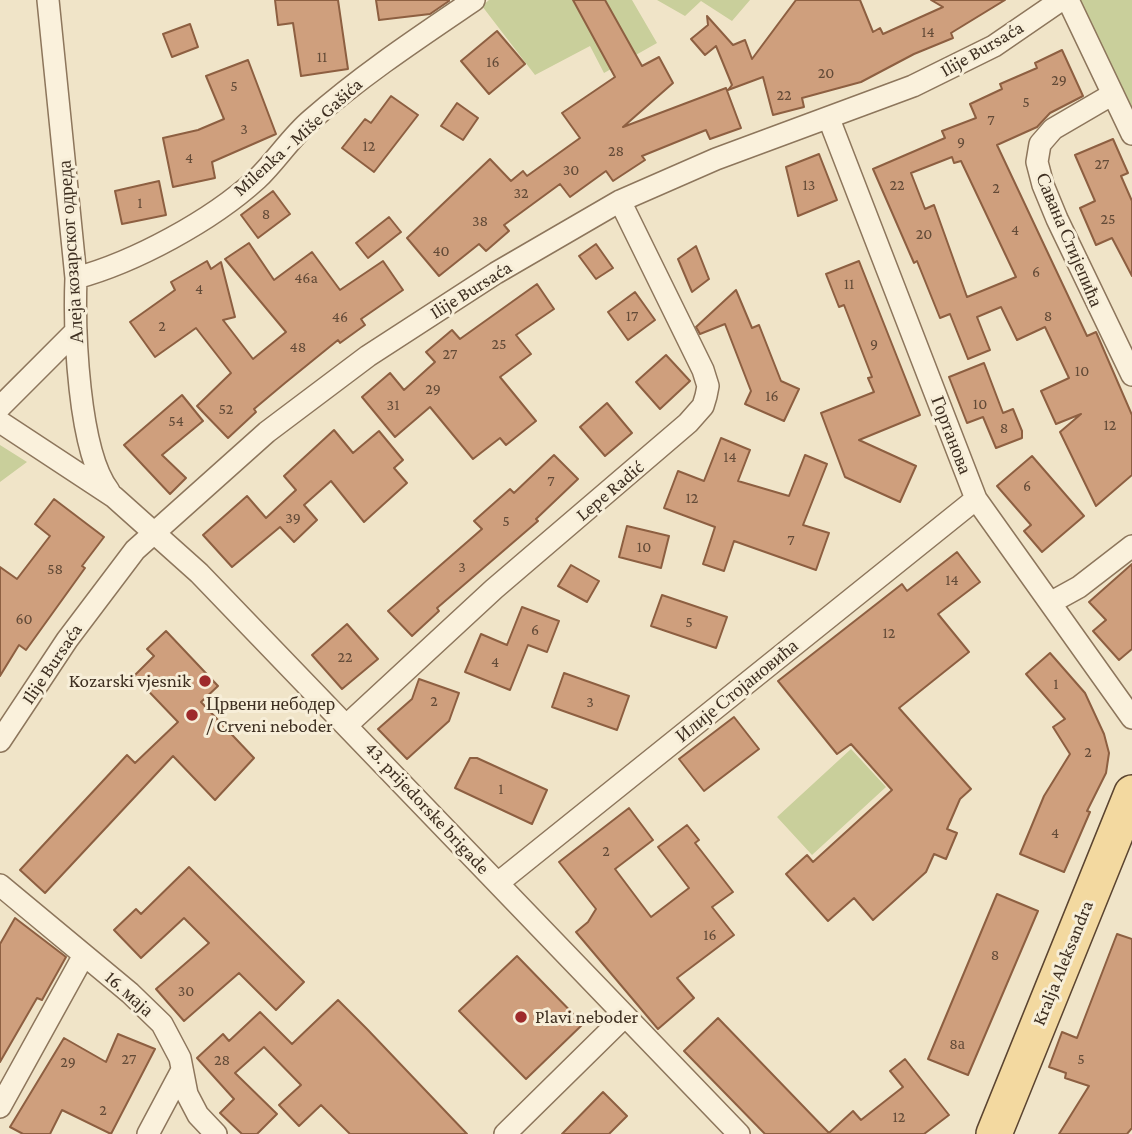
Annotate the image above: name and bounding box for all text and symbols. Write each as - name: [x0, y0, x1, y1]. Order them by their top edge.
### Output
- street label: Ilije Bursaća: [936, 16, 1028, 82]
- house number: 14: [921, 22, 935, 42]
- house number: 11: [317, 47, 327, 67]
- house number: 16: [486, 52, 500, 72]
- house number: 20: [818, 63, 834, 83]
- house number: 29: [1051, 70, 1067, 90]
- street label: Milenka - Miše Gašića: [229, 73, 367, 201]
- house number: 5: [230, 76, 238, 96]
- house number: 22: [776, 85, 792, 105]
- house number: 5: [1022, 92, 1030, 112]
- house number: 7: [987, 110, 995, 130]
- house number: 3: [240, 119, 248, 139]
- house number: 9: [957, 132, 965, 152]
- house number: 12: [363, 136, 375, 156]
- house number: 28: [608, 141, 624, 161]
- house number: 4: [185, 148, 193, 168]
- house number: 27: [1095, 154, 1109, 174]
- street label: Алеја козарског одреда: [53, 159, 89, 345]
- house number: 30: [563, 160, 579, 180]
- street label: Савана Стијепића: [1031, 170, 1107, 310]
- house number: 13: [803, 175, 815, 195]
- house number: 22: [889, 175, 905, 195]
- house number: 2: [992, 178, 1000, 198]
- house number: 32: [513, 183, 529, 203]
- house number: 1: [137, 193, 143, 213]
- house number: 8: [262, 204, 270, 224]
- house number: 25: [1100, 209, 1116, 229]
- house number: 38: [472, 211, 488, 231]
- house number: 4: [1011, 220, 1019, 240]
- house number: 20: [916, 224, 932, 244]
- house number: 40: [432, 241, 450, 261]
- street label: Ilije Bursaća: [426, 256, 516, 324]
- house number: 6: [1032, 262, 1040, 282]
- house number: 46a: [294, 268, 318, 288]
- house number: 11: [844, 274, 854, 294]
- house number: 4: [195, 279, 203, 299]
- house number: 17: [626, 306, 638, 326]
- house number: 8: [1044, 306, 1052, 326]
- house number: 46: [332, 307, 348, 327]
- house number: 2: [158, 316, 166, 336]
- house number: 25: [491, 334, 507, 354]
- house number: 9: [870, 334, 878, 354]
- house number: 48: [290, 337, 306, 357]
- house number: 27: [443, 344, 457, 364]
- house number: 10: [1075, 361, 1089, 381]
- house number: 29: [425, 379, 441, 399]
- house number: 16: [765, 386, 779, 406]
- street label: Гортанова: [926, 393, 976, 477]
- house number: 10: [973, 394, 987, 414]
- house number: 31: [387, 395, 399, 415]
- house number: 52: [219, 399, 233, 419]
- house number: 54: [168, 411, 184, 431]
- house number: 12: [1104, 415, 1116, 435]
- house number: 8: [1000, 418, 1008, 438]
- house number: 14: [723, 447, 737, 467]
- street label: Lepe Radić: [571, 456, 649, 526]
- house number: 7: [547, 471, 555, 491]
- house number: 6: [1023, 476, 1031, 496]
- house number: 12: [686, 488, 698, 508]
- house number: 39: [285, 508, 301, 528]
- house number: 5: [502, 511, 510, 531]
- house number: 7: [787, 530, 795, 550]
- house number: 10: [637, 537, 651, 557]
- house number: 3: [458, 557, 466, 577]
- house number: 58: [47, 559, 63, 579]
- house number: 14: [945, 570, 959, 590]
- house number: 60: [15, 609, 33, 629]
- house number: 5: [685, 612, 693, 632]
- street label: Ilije Bursaća: [17, 619, 87, 709]
- house number: 6: [531, 620, 539, 640]
- house number: 12: [883, 623, 895, 643]
- street label: Илије Стојановића: [671, 635, 803, 747]
- house number: 22: [337, 647, 353, 667]
- house number: 4: [491, 652, 499, 672]
- place label: Kozarski vjesnik: [69, 670, 191, 692]
- marker: Kozarski vjesnik: [197, 673, 213, 689]
- house number: 1: [1053, 674, 1059, 694]
- house number: 2: [430, 691, 438, 711]
- house number: 3: [586, 692, 594, 712]
- place label: Црвени небодер / Crveni neboder: [206, 693, 335, 737]
- marker: Црвени небодер / Crveni neboder: [184, 707, 200, 723]
- street label: 43. prijedorske brigade: [360, 737, 494, 879]
- house number: 2: [1084, 742, 1092, 762]
- house number: 1: [498, 779, 504, 799]
- house number: 4: [1051, 823, 1059, 843]
- house number: 2: [602, 841, 610, 861]
- street label: Kralja Aleksandra: [1028, 897, 1098, 1029]
- house number: 16: [703, 925, 717, 945]
- house number: 8: [991, 945, 999, 965]
- street label: 16. маја: [100, 966, 158, 1022]
- house number: 30: [178, 981, 194, 1001]
- place label: Plavi neboder: [535, 1006, 638, 1028]
- marker: Plavi neboder: [513, 1009, 529, 1025]
- house number: 8а: [949, 1034, 965, 1054]
- house number: 27: [122, 1049, 136, 1069]
- house number: 5: [1077, 1049, 1085, 1069]
- house number: 28: [214, 1050, 230, 1070]
- house number: 29: [60, 1052, 76, 1072]
- house number: 2: [99, 1100, 107, 1120]
- house number: 12: [893, 1107, 905, 1127]

